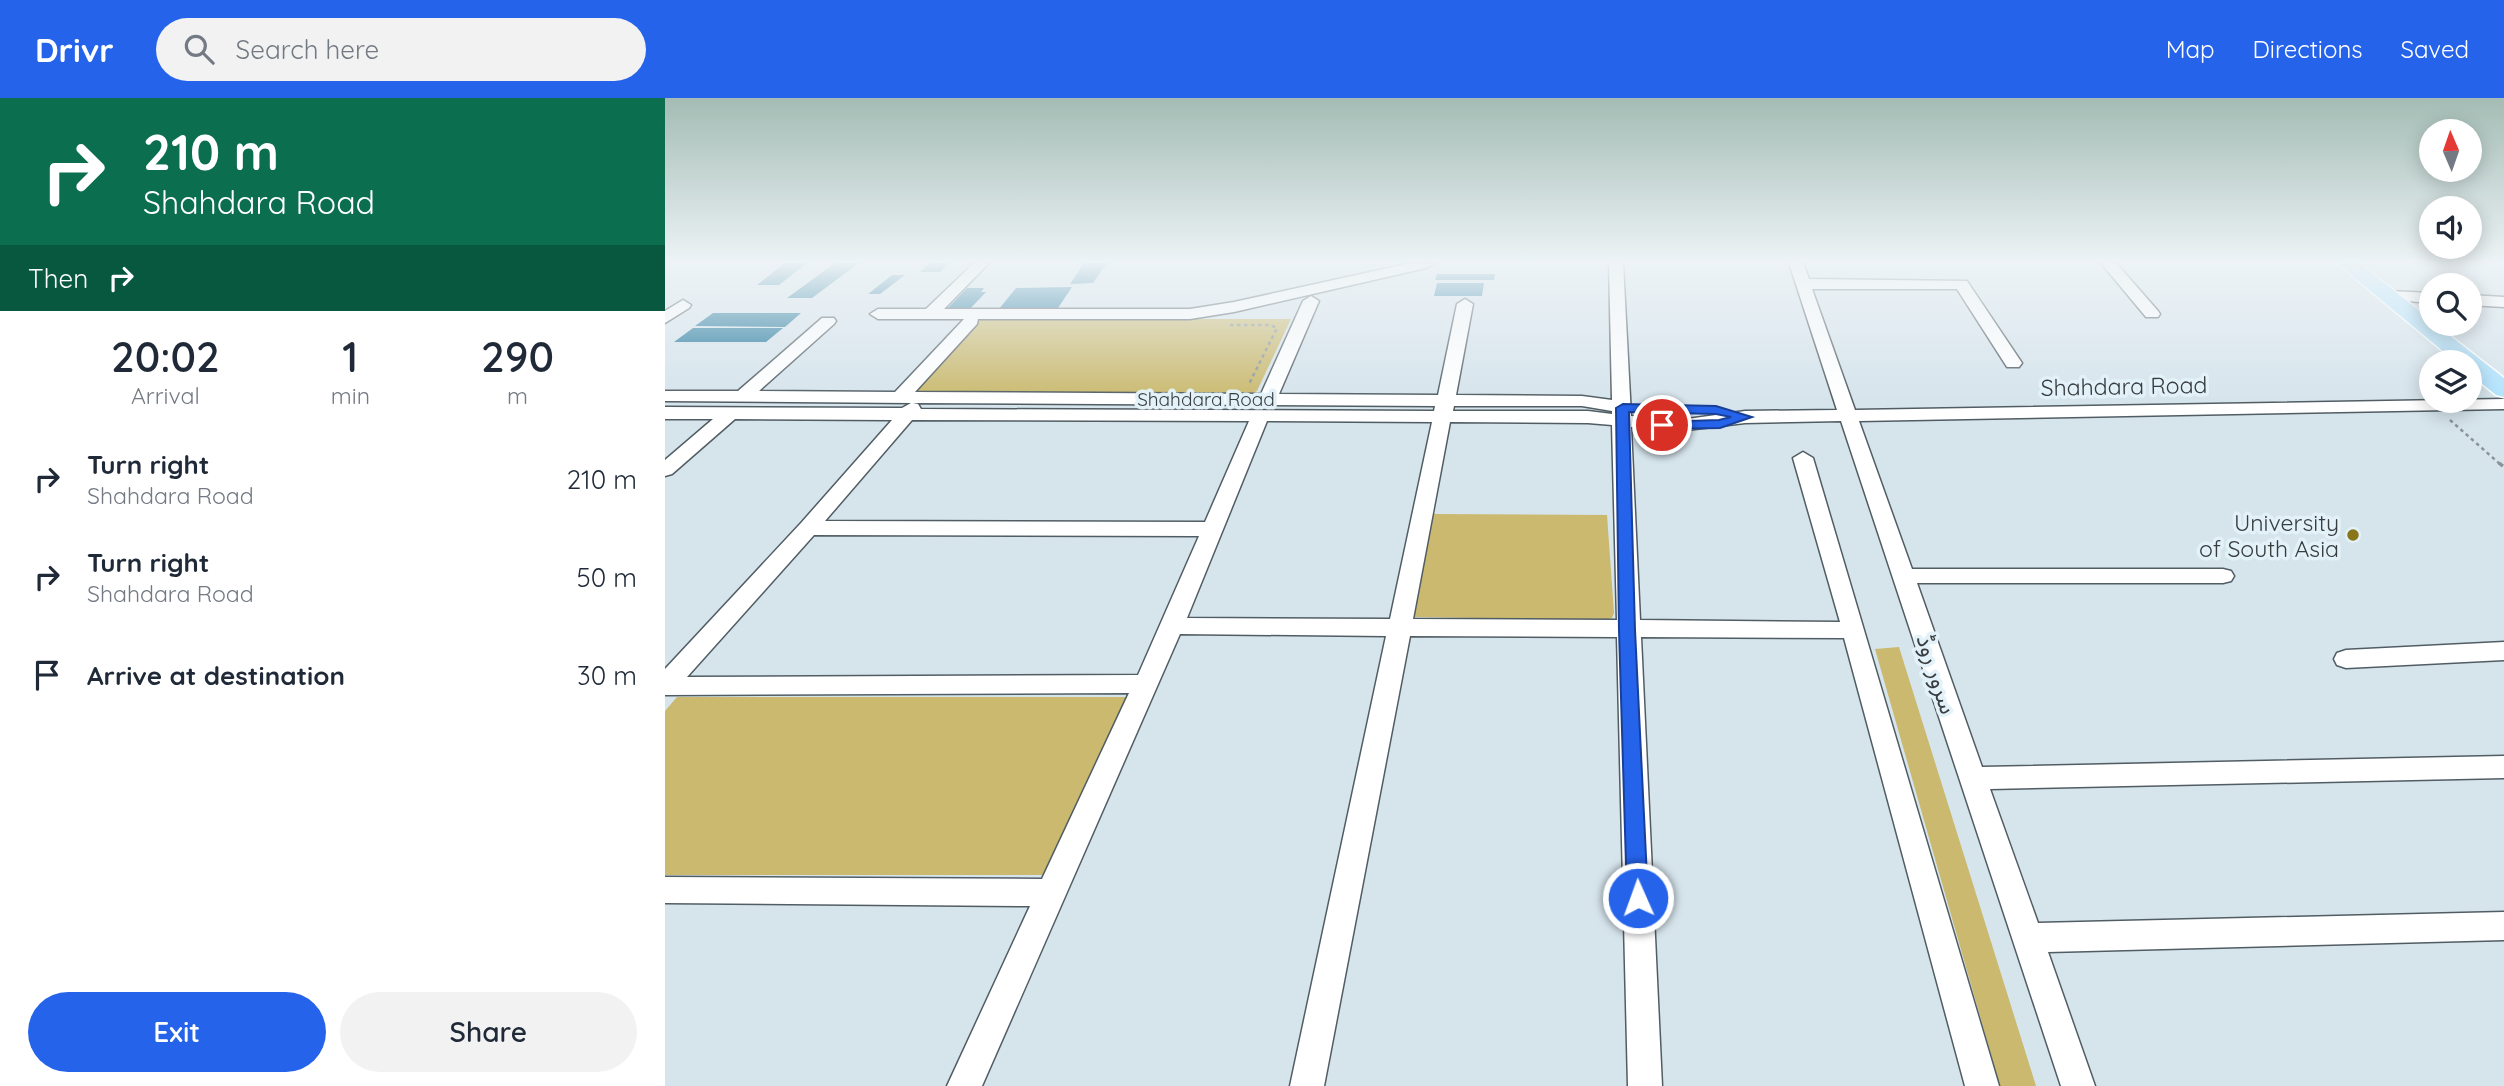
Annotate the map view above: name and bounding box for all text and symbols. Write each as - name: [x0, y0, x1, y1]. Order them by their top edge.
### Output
- search box: [156, 18, 646, 81]
- text: Drivr: [35, 29, 114, 70]
- icon: search: [180, 30, 218, 68]
- text: Search here: [236, 33, 379, 66]
- text: Map: [2166, 34, 2215, 64]
- text: Directions: [2253, 34, 2363, 64]
- text: Saved: [2401, 34, 2469, 64]
- north arrow: [2419, 119, 2481, 182]
- map controls: [2419, 119, 2482, 413]
- text: 210 m: [143, 121, 279, 182]
- icon: right: [28, 126, 119, 217]
- text: Shahdara Road: [143, 182, 375, 222]
- button: sound: [2419, 196, 2482, 259]
- icon: right: [102, 259, 140, 297]
- text: Then: [28, 262, 88, 295]
- button: search: [2419, 273, 2482, 336]
- text: 20:02: [111, 330, 220, 383]
- text: 1: [342, 330, 358, 383]
- text: 290: [481, 330, 554, 383]
- button: layers: [2419, 350, 2482, 413]
- street label: Shahdara Road: [2040, 370, 2208, 402]
- text: Arrival: [131, 381, 200, 410]
- text: min: [331, 381, 370, 410]
- text: m: [507, 381, 528, 410]
- street label: Shahdara Road: [1137, 387, 1275, 411]
- pin: [1632, 395, 1692, 455]
- icon: arrive: [1643, 406, 1681, 444]
- text: Turn right: [87, 448, 209, 481]
- icon: right: [28, 460, 66, 498]
- text: 210 m: [567, 463, 637, 496]
- text: Shahdara Road: [87, 481, 254, 510]
- place label: University of South Asia: [2199, 508, 2339, 563]
- marker: University of South Asia: [2345, 527, 2361, 543]
- text: Turn right: [87, 546, 209, 579]
- icon: right: [28, 558, 66, 596]
- text: 50 m: [577, 561, 637, 594]
- text: Shahdara Road: [87, 579, 254, 608]
- street label: سرور روڈ: [1911, 631, 1963, 717]
- icon: arrive: [28, 656, 66, 694]
- text: Arrive at destination: [87, 659, 345, 692]
- text: 30 m: [577, 659, 637, 692]
- position arrow: [1601, 861, 1675, 935]
- button: Exit: [28, 992, 326, 1072]
- button: Share: [340, 992, 637, 1072]

